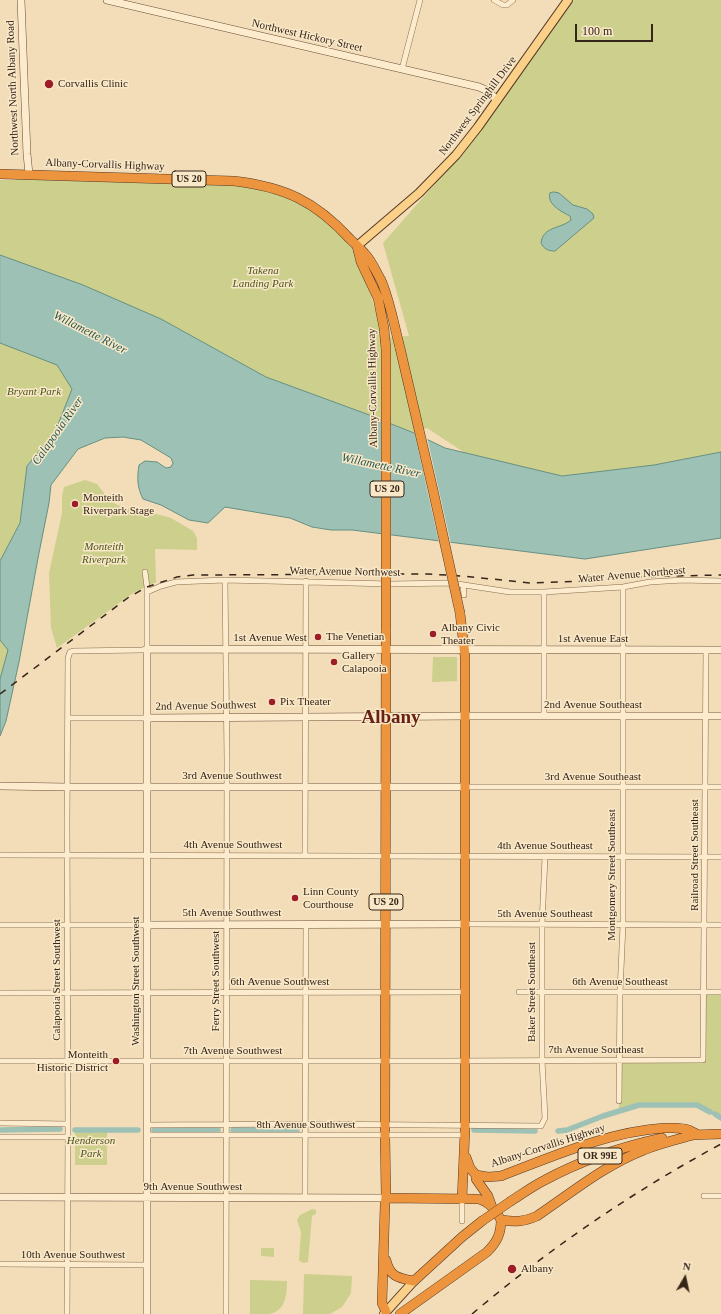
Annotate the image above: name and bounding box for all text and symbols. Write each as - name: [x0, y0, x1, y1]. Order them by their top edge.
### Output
- scale bar: [577, 16, 655, 42]
- street label: Northwest Hickory Street: [250, 17, 364, 55]
- street label: Northwest North Albany Road: [4, 20, 22, 156]
- text: 100 m: [582, 24, 612, 38]
- street label: Northwest Springhill Drive: [437, 54, 519, 158]
- place label: Corvallis Clinic: [58, 77, 128, 91]
- marker: Corvallis Clinic: [43, 78, 55, 90]
- street label: Albany-Corvallis Highway: [45, 156, 165, 174]
- road number: US 20: [172, 171, 206, 187]
- park label: Takena Landing Park: [233, 264, 293, 290]
- water label: Willamette River: [51, 308, 129, 358]
- street label: Albany-Corvallis Highway: [365, 328, 381, 448]
- park label: Bryant Park: [7, 385, 61, 399]
- water label: Calapooia River: [29, 394, 87, 468]
- water label: Willamette River: [340, 451, 422, 481]
- road number: US 20: [370, 481, 404, 497]
- place label: Monteith Riverpark Stage: [83, 491, 154, 517]
- marker: Monteith Riverpark Stage: [70, 499, 80, 509]
- park label: Monteith Riverpark: [82, 540, 126, 566]
- street label: Water Avenue Northwest: [290, 564, 400, 580]
- street label: Water Avenue Northeast: [578, 564, 686, 586]
- place label: Albany Civic Theater: [441, 621, 500, 647]
- marker: Albany Civic Theater: [428, 629, 438, 639]
- place label: The Venetian: [326, 630, 384, 644]
- street label: 1st Avenue West: [233, 631, 307, 645]
- marker: The Venetian: [313, 632, 323, 642]
- street label: 1st Avenue East: [558, 632, 628, 646]
- place label: Gallery Calapooia: [342, 649, 387, 675]
- marker: Gallery Calapooia: [329, 657, 339, 667]
- place label: Pix Theater: [280, 695, 331, 709]
- marker: Pix Theater: [267, 697, 277, 707]
- street label: 2nd Avenue Southeast: [544, 698, 642, 712]
- street label: 2nd Avenue Southwest: [155, 699, 257, 713]
- district label: Albany: [361, 707, 421, 729]
- street label: 3rd Avenue Southwest: [182, 769, 282, 783]
- street label: 3rd Avenue Southeast: [545, 770, 641, 784]
- street label: Railroad Street Southeast: [688, 799, 702, 911]
- street label: Montgomery Street Southeast: [605, 809, 619, 941]
- street label: 4th Avenue Southwest: [184, 838, 282, 852]
- street label: 4th Avenue Southeast: [497, 839, 593, 853]
- place label: Linn County Courthouse: [303, 885, 359, 911]
- marker: Linn County Courthouse: [290, 893, 300, 903]
- road number: US 20: [369, 894, 403, 910]
- street label: 5th Avenue Southwest: [183, 906, 281, 920]
- street label: 5th Avenue Southeast: [497, 907, 593, 921]
- street label: Washington Street Southwest: [129, 916, 143, 1046]
- street label: Calapooia Street Southwest: [50, 919, 64, 1041]
- street label: Ferry Street Southwest: [209, 931, 223, 1031]
- street label: Baker Street Southeast: [525, 942, 539, 1042]
- street label: 6th Avenue Southwest: [231, 975, 329, 989]
- street label: 6th Avenue Southeast: [572, 975, 668, 989]
- street label: 7th Avenue Southeast: [548, 1043, 644, 1057]
- street label: 7th Avenue Southwest: [184, 1044, 282, 1058]
- place label: Monteith Historic District: [37, 1048, 108, 1074]
- marker: Monteith Historic District: [111, 1056, 121, 1066]
- street label: 8th Avenue Southwest: [257, 1118, 355, 1132]
- street label: Albany-Corvallis Highway: [489, 1121, 607, 1171]
- park label: Henderson Park: [67, 1134, 115, 1160]
- road number: OR 99E: [578, 1148, 622, 1164]
- street label: 9th Avenue Southwest: [144, 1180, 242, 1194]
- street label: 10th Avenue Southwest: [21, 1248, 125, 1262]
- north arrow: [665, 1258, 705, 1298]
- text: N: [682, 1260, 692, 1273]
- place label: Albany: [521, 1262, 553, 1276]
- marker: Albany: [506, 1263, 518, 1275]

